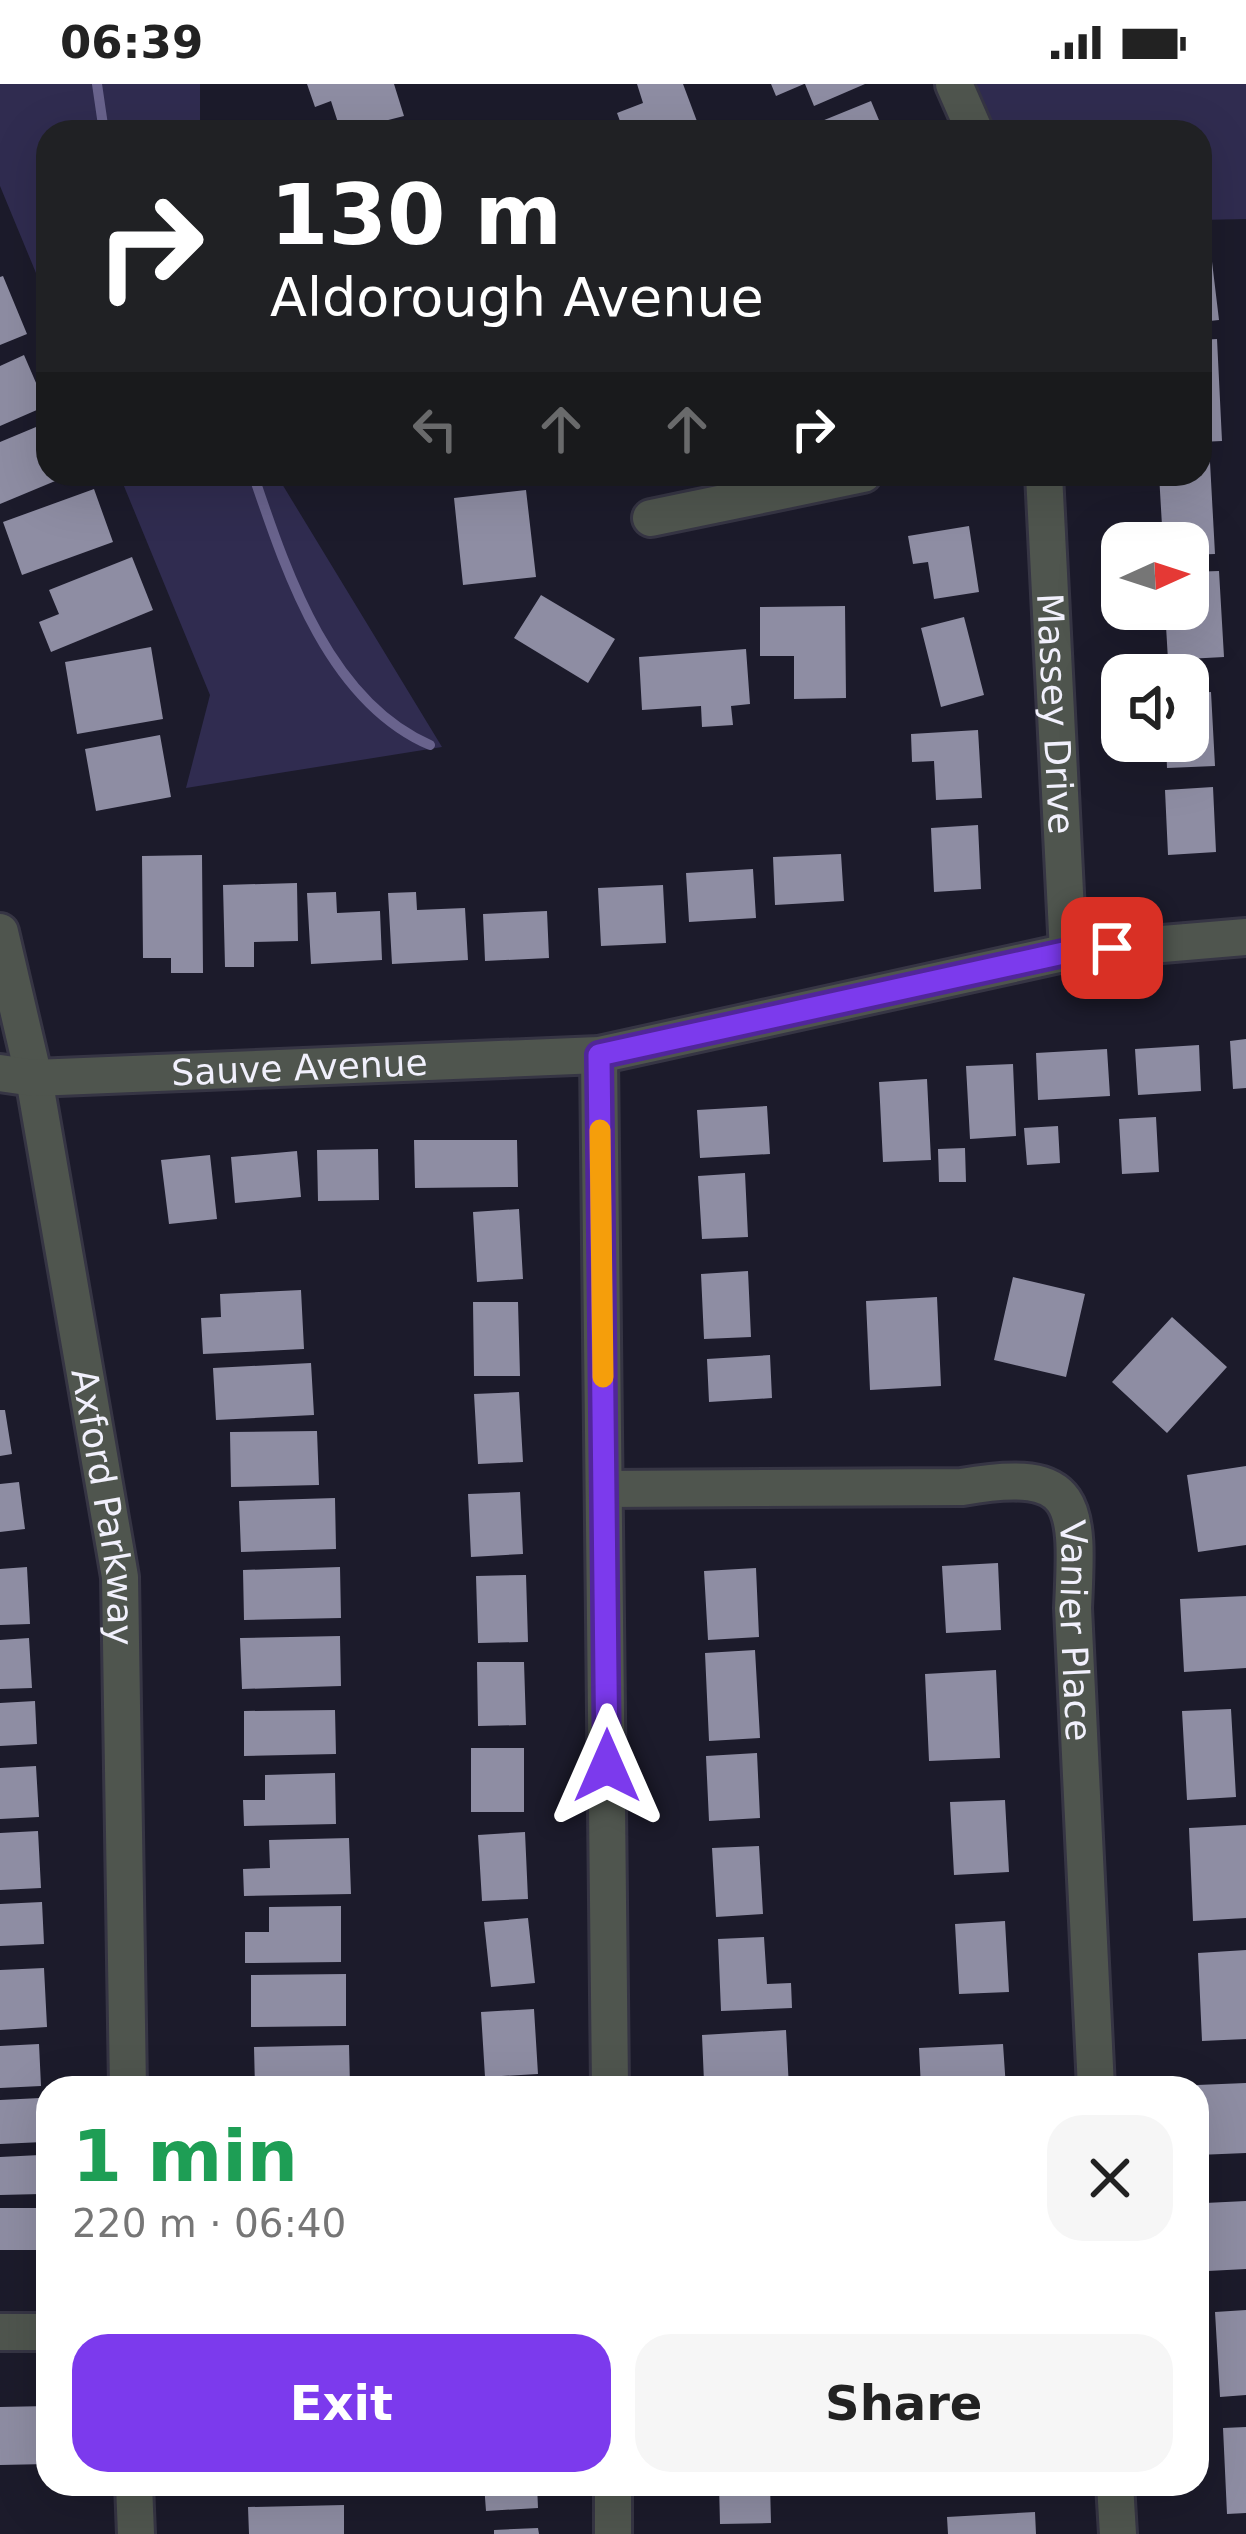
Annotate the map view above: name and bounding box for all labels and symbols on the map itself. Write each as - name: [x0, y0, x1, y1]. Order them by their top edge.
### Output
- north arrow: [1101, 522, 1209, 630]
- street label: Massey Drive: [1030, 592, 1083, 835]
- pin: [1061, 897, 1163, 999]
- street label: Sauve Avenue: [170, 1041, 428, 1093]
- street label: Axford Parkway: [64, 1365, 142, 1646]
- street label: Vanier Place: [1052, 1518, 1100, 1742]
- position arrow: [544, 1703, 670, 1829]

